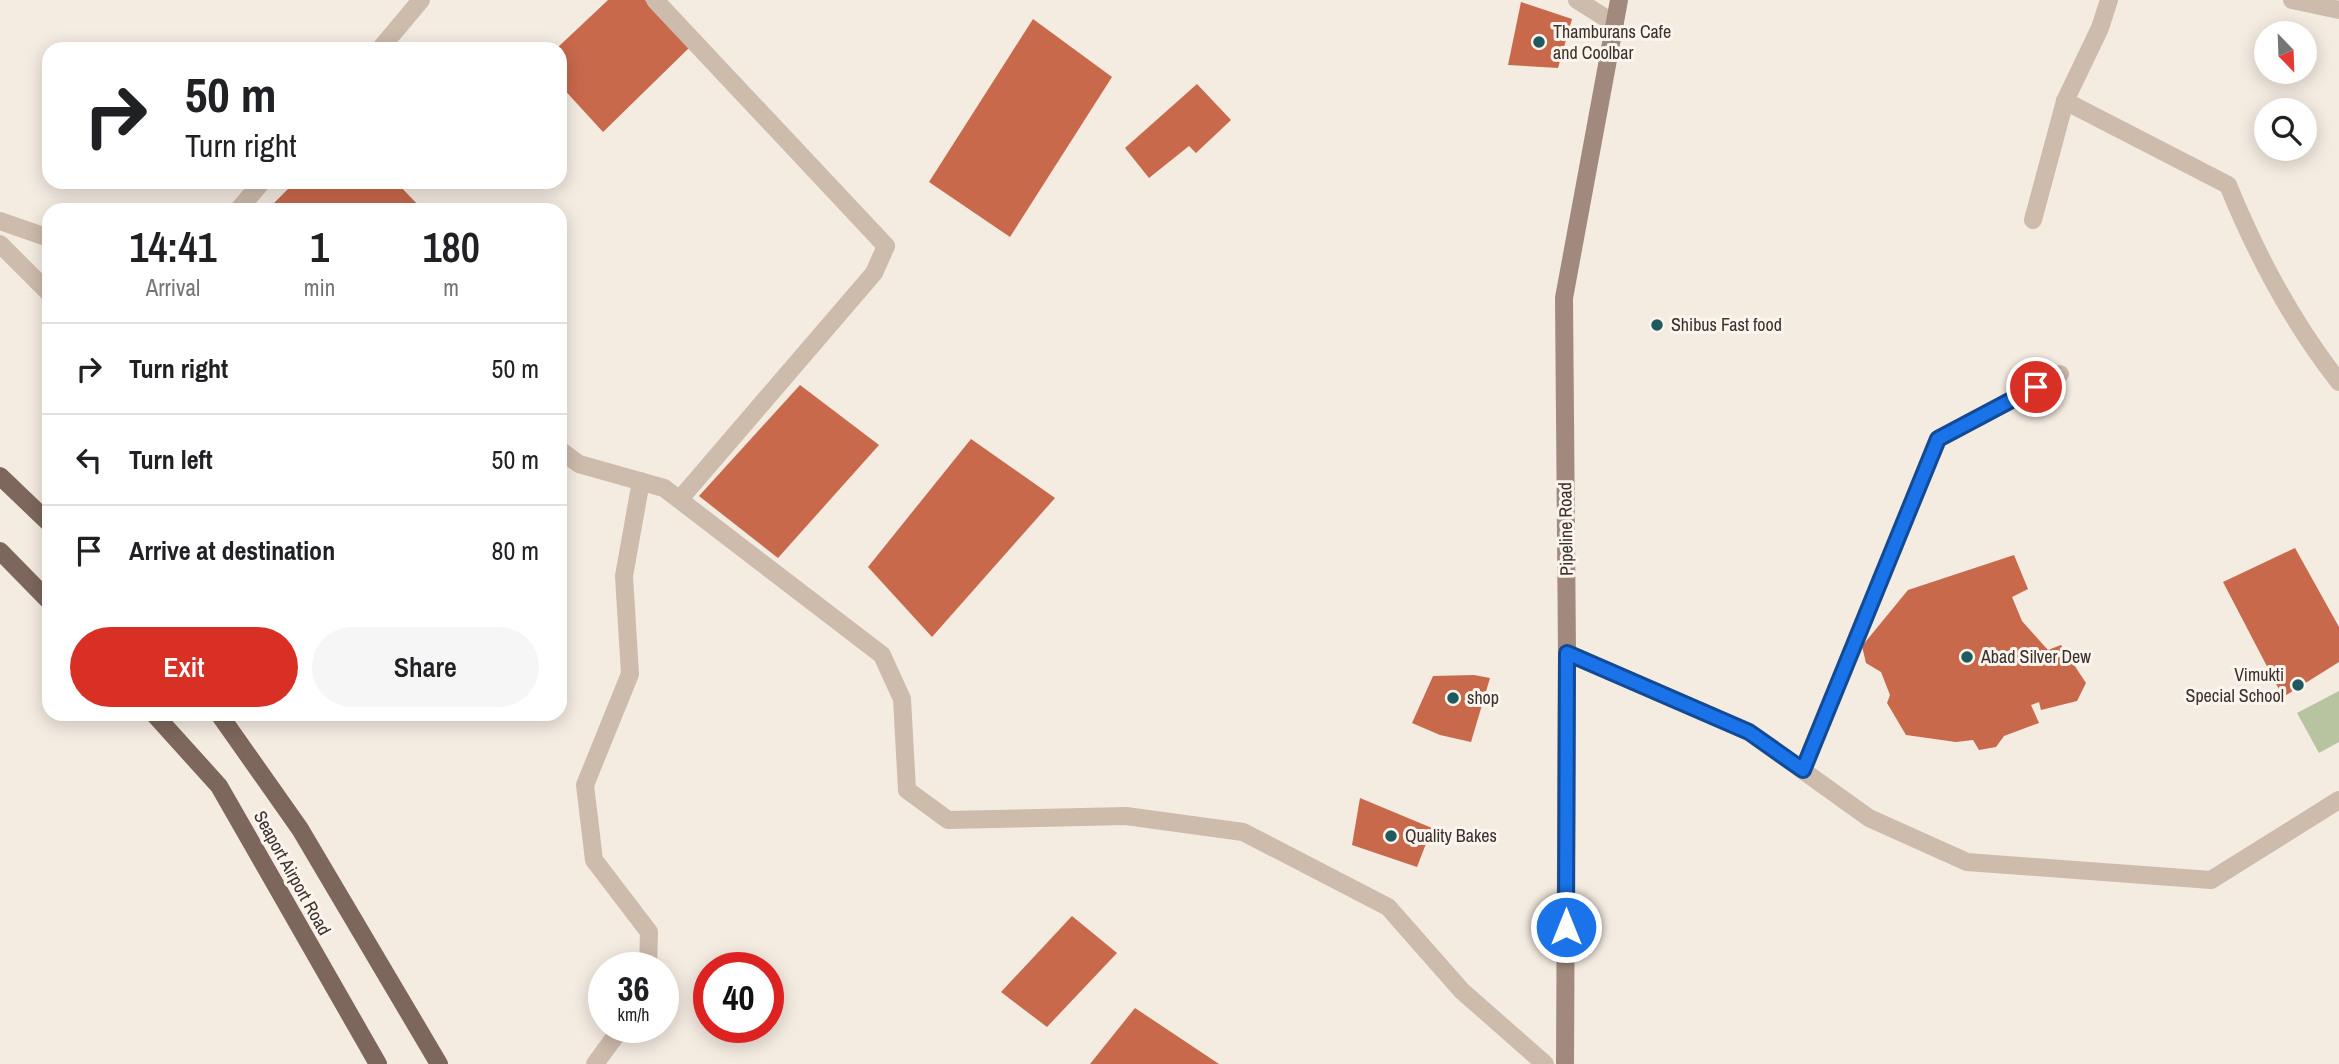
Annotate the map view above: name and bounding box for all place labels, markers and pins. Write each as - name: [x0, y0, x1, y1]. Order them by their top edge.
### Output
- place label: Thamburans Cafe and Coolbar: [1553, 19, 1671, 65]
- marker: Thamburans Cafe and Coolbar: [1531, 34, 1547, 50]
- place label: Shibus Fast food: [1671, 312, 1782, 337]
- marker: Shibus Fast food: [1649, 317, 1665, 333]
- pin: [2006, 357, 2066, 417]
- place label: Abad Silver Dew: [1980, 644, 2091, 669]
- marker: Abad Silver Dew: [1959, 649, 1975, 665]
- place label: Vimukti Special School: [2186, 662, 2284, 708]
- marker: Vimukti Special School: [2290, 677, 2306, 693]
- place label: shop: [1467, 685, 1499, 710]
- marker: shop: [1445, 690, 1461, 706]
- place label: Quality Bakes: [1405, 823, 1497, 848]
- marker: Quality Bakes: [1383, 828, 1399, 844]

